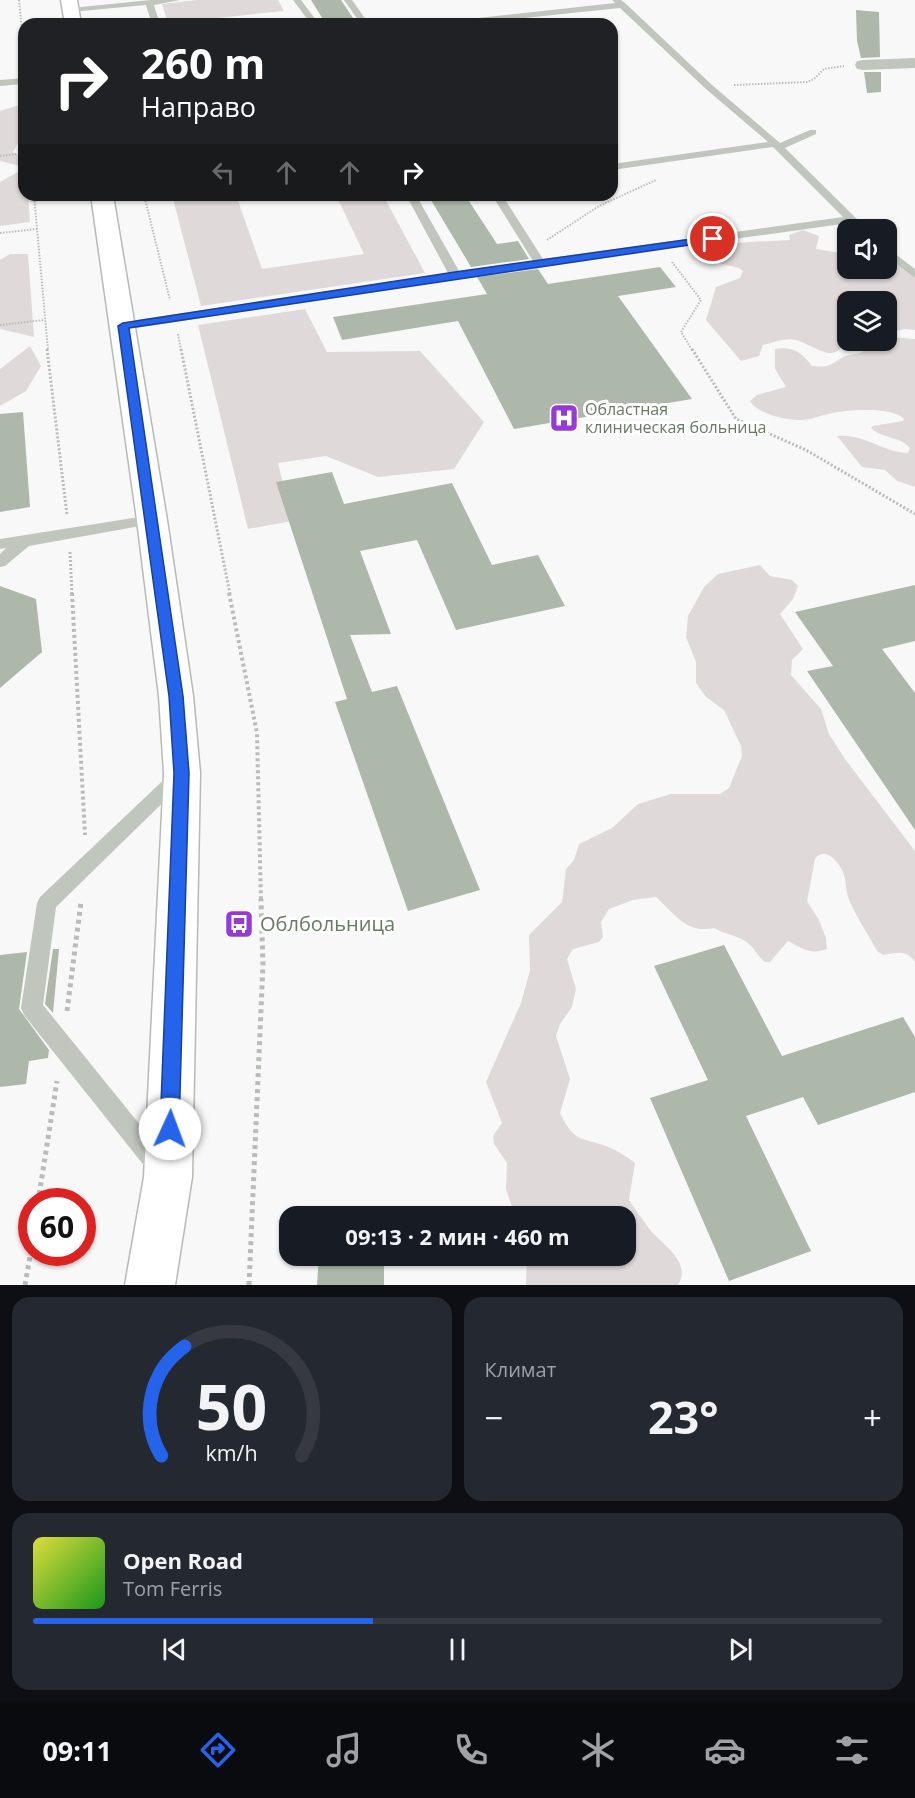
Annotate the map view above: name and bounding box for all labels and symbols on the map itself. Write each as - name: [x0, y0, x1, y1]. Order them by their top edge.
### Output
- pin: [687, 213, 738, 264]
- place label: Областная клиническая больница: [585, 398, 766, 438]
- hospital icon: Областная клиническая больница: [548, 402, 580, 434]
- bus stop icon: Облбольница: [223, 908, 255, 940]
- place label: Облбольница: [260, 910, 395, 937]
- position arrow: [138, 1097, 202, 1161]
- speed limit sign: 60: [18, 1188, 96, 1266]

